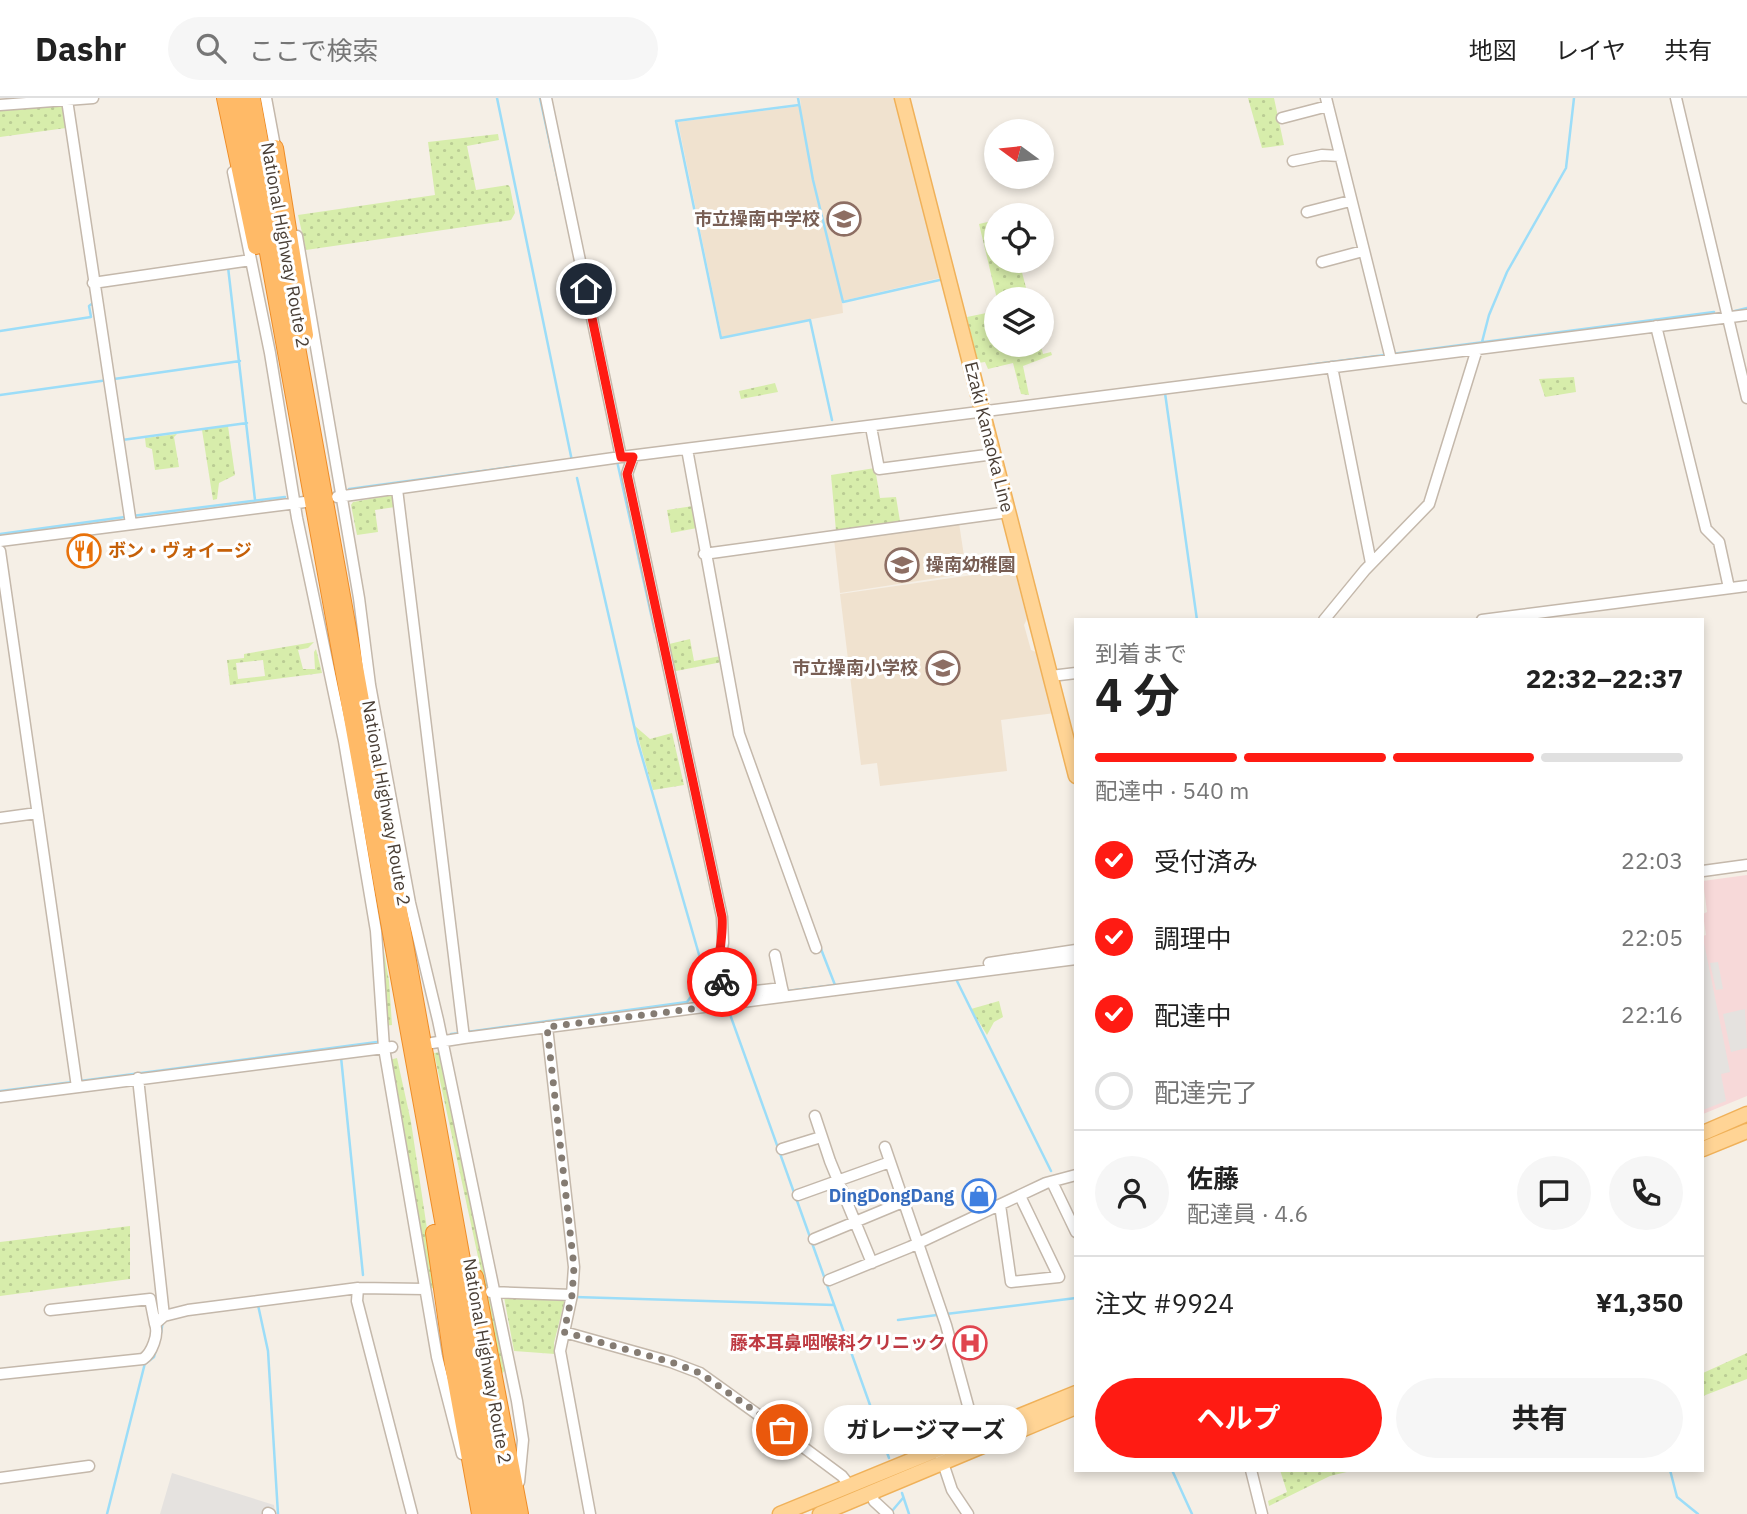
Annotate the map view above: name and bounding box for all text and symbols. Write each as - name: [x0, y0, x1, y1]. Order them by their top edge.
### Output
- search box: [168, 17, 658, 80]
- text: Dashr: [35, 27, 126, 70]
- icon: search: [192, 29, 230, 67]
- text: ここで検索: [248, 33, 378, 67]
- text: 地図: [1469, 34, 1517, 66]
- text: レイヤ: [1555, 34, 1626, 66]
- text: 共有: [1664, 34, 1712, 66]
- north arrow: [984, 119, 1054, 189]
- map controls: [984, 119, 1054, 357]
- street label: National Highway Route 2: [256, 140, 315, 349]
- school or university icon: 市立操南中学校: [825, 200, 863, 238]
- button: locate: [984, 203, 1054, 273]
- place label: 市立操南中学校: [694, 207, 820, 230]
- pin: [556, 259, 616, 319]
- icon: home: [567, 270, 605, 308]
- button: layers: [984, 287, 1054, 357]
- street label: Ezaki Kanaoka Line: [960, 359, 1019, 515]
- restaurant icon: ボン・ヴォイージ: [65, 532, 103, 570]
- place label: ボン・ヴォイージ: [108, 539, 252, 562]
- school or university icon: 操南幼稚園: [883, 546, 921, 584]
- place label: 操南幼稚園: [926, 553, 1016, 576]
- text: 到着まで: [1095, 638, 1187, 668]
- school or university icon: 市立操南小学校: [924, 649, 962, 687]
- place label: 市立操南小学校: [792, 656, 918, 679]
- text: 22:32–22:37: [1526, 661, 1683, 695]
- text: 4 分: [1095, 665, 1179, 725]
- street label: National Highway Route 2: [357, 698, 416, 907]
- text: 配達中 · 540 m: [1095, 775, 1249, 805]
- icon: check: [1095, 841, 1133, 879]
- text: 受付済み: [1154, 844, 1258, 878]
- text: 22:03: [1621, 845, 1683, 875]
- icon: check: [1095, 918, 1133, 956]
- text: 調理中: [1154, 921, 1232, 955]
- text: 22:05: [1621, 922, 1683, 952]
- courier: [687, 947, 757, 1017]
- icon: bike: [703, 963, 741, 1001]
- icon: check: [1095, 995, 1133, 1033]
- text: 配達中: [1154, 998, 1232, 1032]
- text: 22:16: [1621, 999, 1683, 1029]
- text: 配達完了: [1154, 1075, 1258, 1109]
- button: person: [1095, 1156, 1169, 1230]
- button: chat: [1517, 1156, 1591, 1230]
- button: phone: [1609, 1156, 1683, 1230]
- text: 佐藤: [1187, 1161, 1239, 1195]
- shop icon: DingDongDang: [960, 1177, 998, 1215]
- place label: DingDongDang: [829, 1184, 954, 1207]
- text: 配達員 · 4.6: [1187, 1198, 1308, 1228]
- street label: National Highway Route 2: [458, 1256, 517, 1465]
- text: ¥1,350: [1596, 1285, 1683, 1319]
- text: 注文 #9924: [1095, 1286, 1234, 1320]
- hospital icon: 藤本耳鼻咽喉科クリニック: [951, 1324, 989, 1362]
- place label: 藤本耳鼻咽喉科クリニック: [730, 1331, 946, 1354]
- button: ヘルプ: [1095, 1378, 1382, 1458]
- button: 共有: [1396, 1378, 1683, 1458]
- pin: [752, 1400, 812, 1460]
- callout: ガレージマーズ: [824, 1406, 1027, 1454]
- icon: bag: [763, 1411, 801, 1449]
- text: ガレージマーズ: [846, 1414, 1005, 1444]

